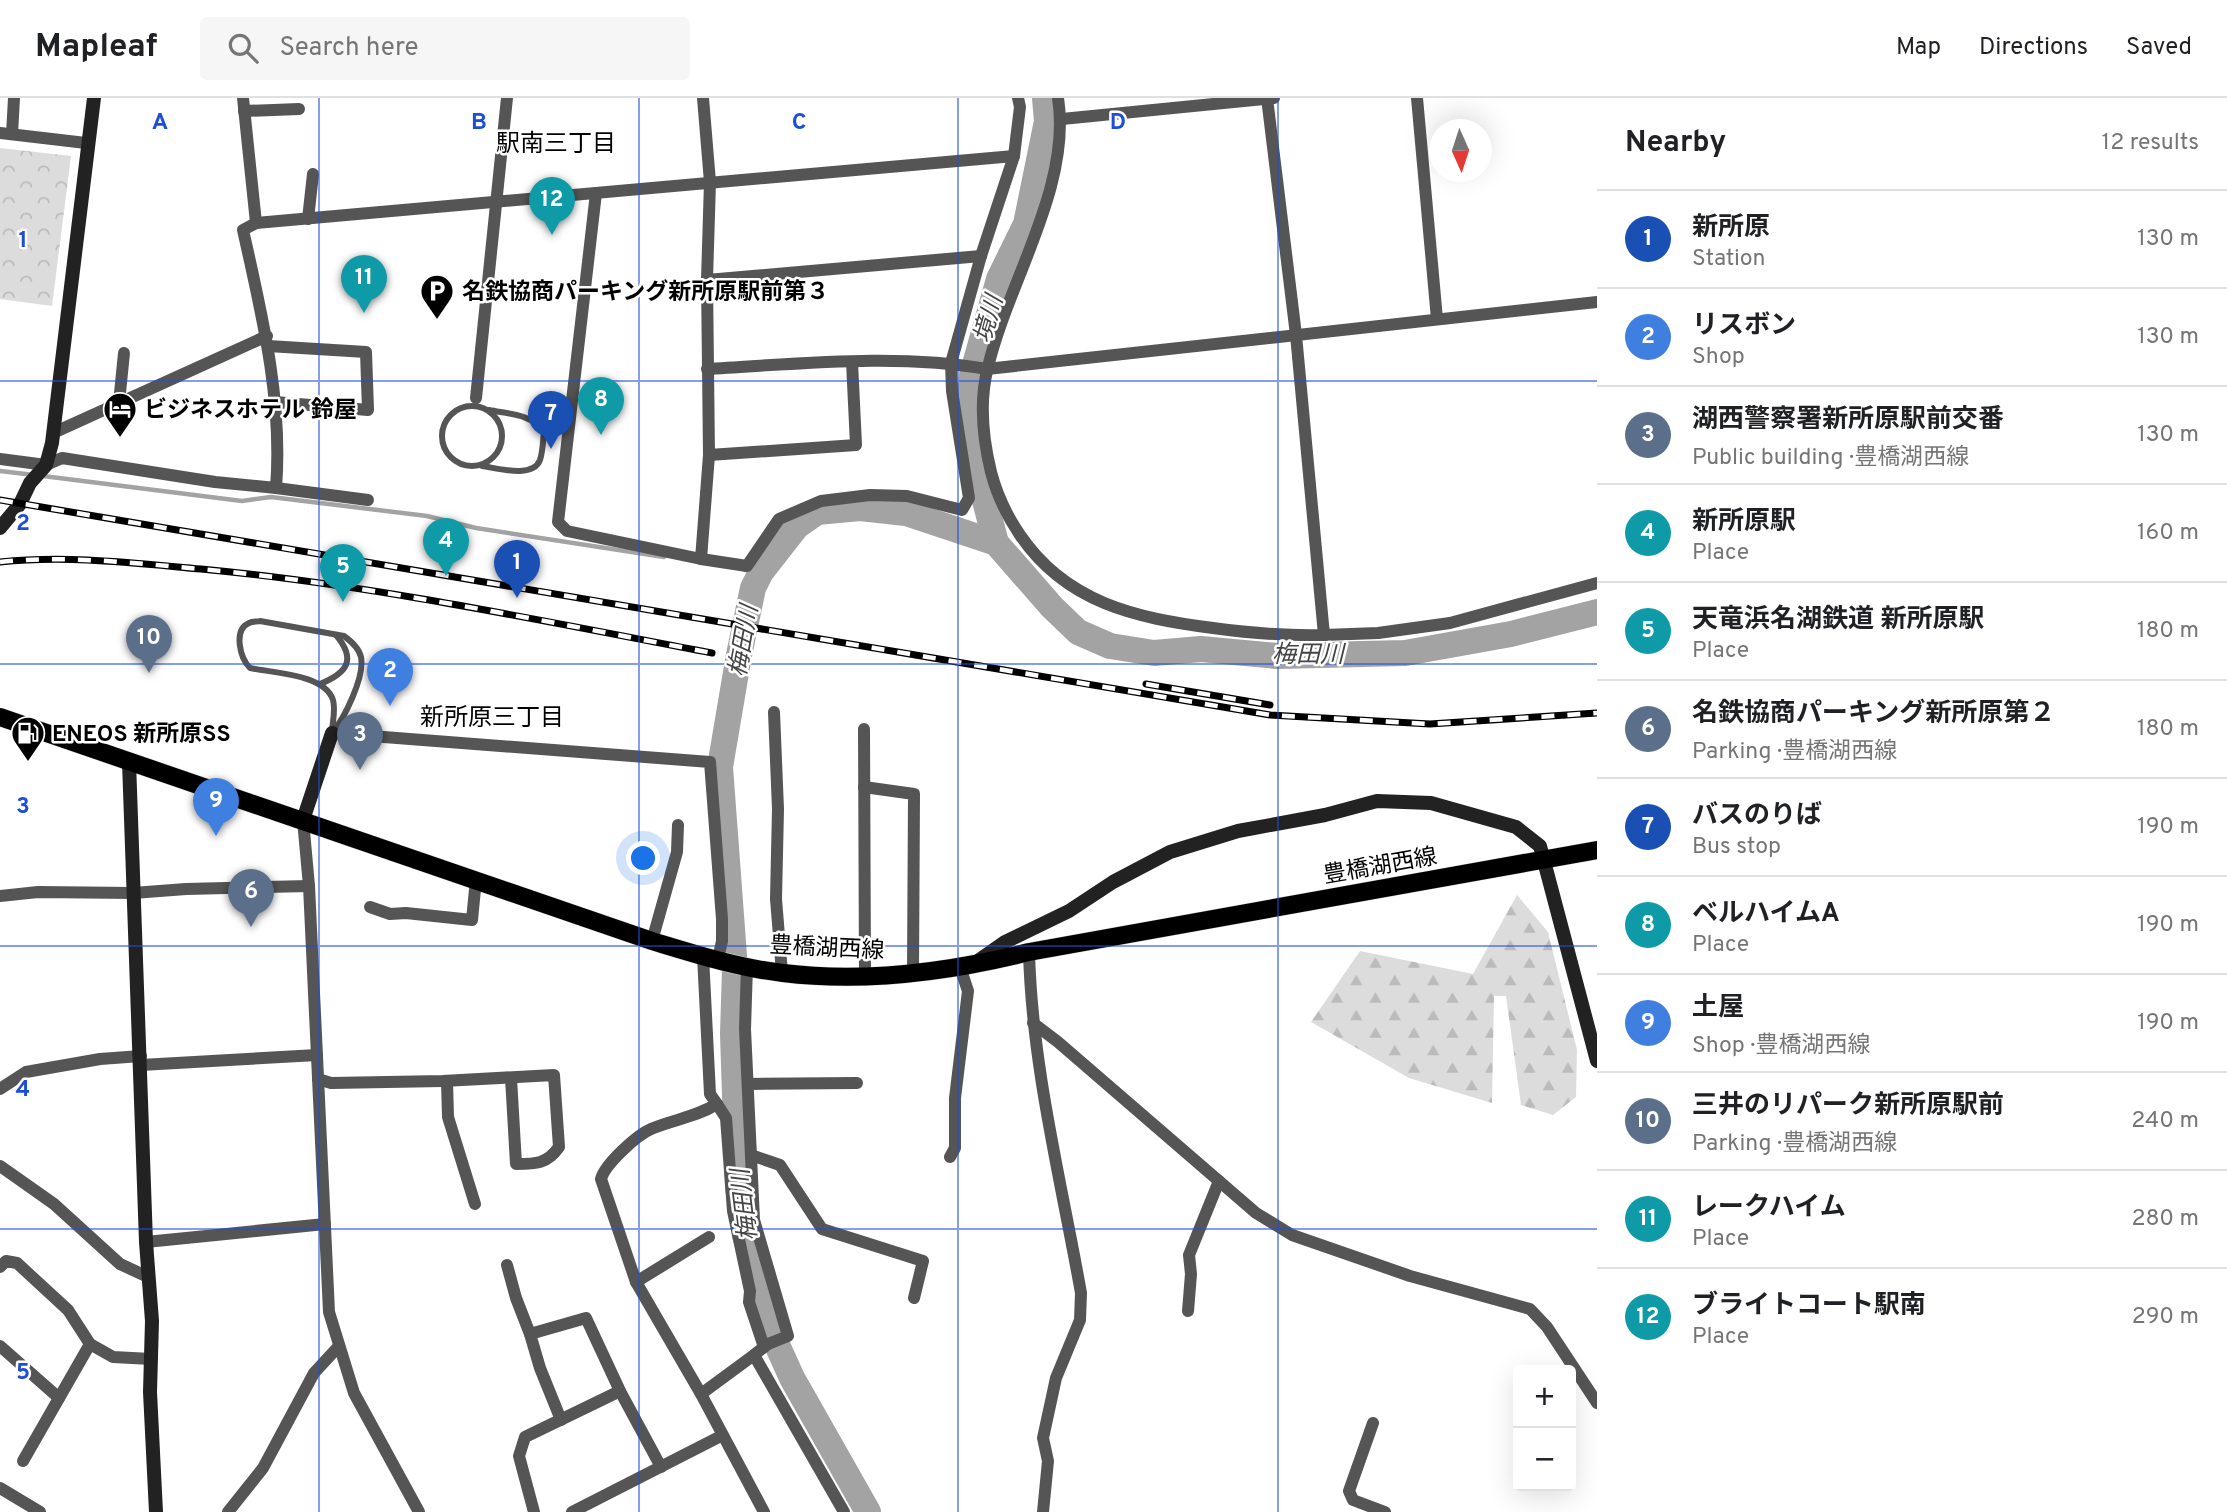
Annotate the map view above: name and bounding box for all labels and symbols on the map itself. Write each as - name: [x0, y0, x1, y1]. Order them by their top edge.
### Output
- text: A: [152, 109, 168, 138]
- text: B: [471, 109, 487, 138]
- text: C: [792, 109, 806, 138]
- text: D: [1110, 109, 1126, 138]
- north arrow: [1429, 119, 1492, 182]
- district label: 駅南三丁目: [496, 130, 616, 160]
- pin: 12: [529, 177, 575, 235]
- text: 1: [18, 227, 28, 256]
- pin: 11: [341, 255, 387, 313]
- parking icon: 名鉄協商パーキング新所原駅前第３: [418, 272, 456, 321]
- place label: 名鉄協商パーキング新所原駅前第３: [462, 279, 829, 308]
- water label: 境川: [969, 289, 1012, 347]
- pin: 8: [578, 377, 624, 435]
- hotel icon: ビジネスホテル 鈴屋: [101, 390, 139, 439]
- pin: 7: [528, 391, 574, 449]
- place label: ビジネスホテル 鈴屋: [144, 397, 357, 426]
- text: 2: [16, 510, 30, 539]
- pin: 4: [423, 518, 469, 576]
- pin: 1: [494, 540, 540, 598]
- pin: 5: [320, 544, 366, 602]
- water label: 梅田川: [724, 600, 767, 679]
- pin: 10: [126, 615, 172, 673]
- water label: 梅田川: [1272, 641, 1347, 671]
- pin: 2: [367, 648, 413, 706]
- district label: 新所原三丁目: [420, 704, 564, 734]
- pin: 3: [337, 712, 383, 770]
- fuel station icon: ENEOS 新所原SS: [9, 714, 47, 763]
- place label: ENEOS 新所原SS: [52, 721, 231, 750]
- pin: 9: [193, 778, 239, 836]
- text: 3: [16, 793, 30, 822]
- your location: [626, 841, 660, 875]
- street label: 豊橋湖西線: [1321, 843, 1440, 892]
- pin: 6: [228, 869, 274, 927]
- street label: 豊橋湖西線: [769, 932, 885, 967]
- text: 4: [16, 1076, 30, 1105]
- water label: 梅田川: [726, 1164, 765, 1242]
- text: 5: [16, 1359, 30, 1388]

